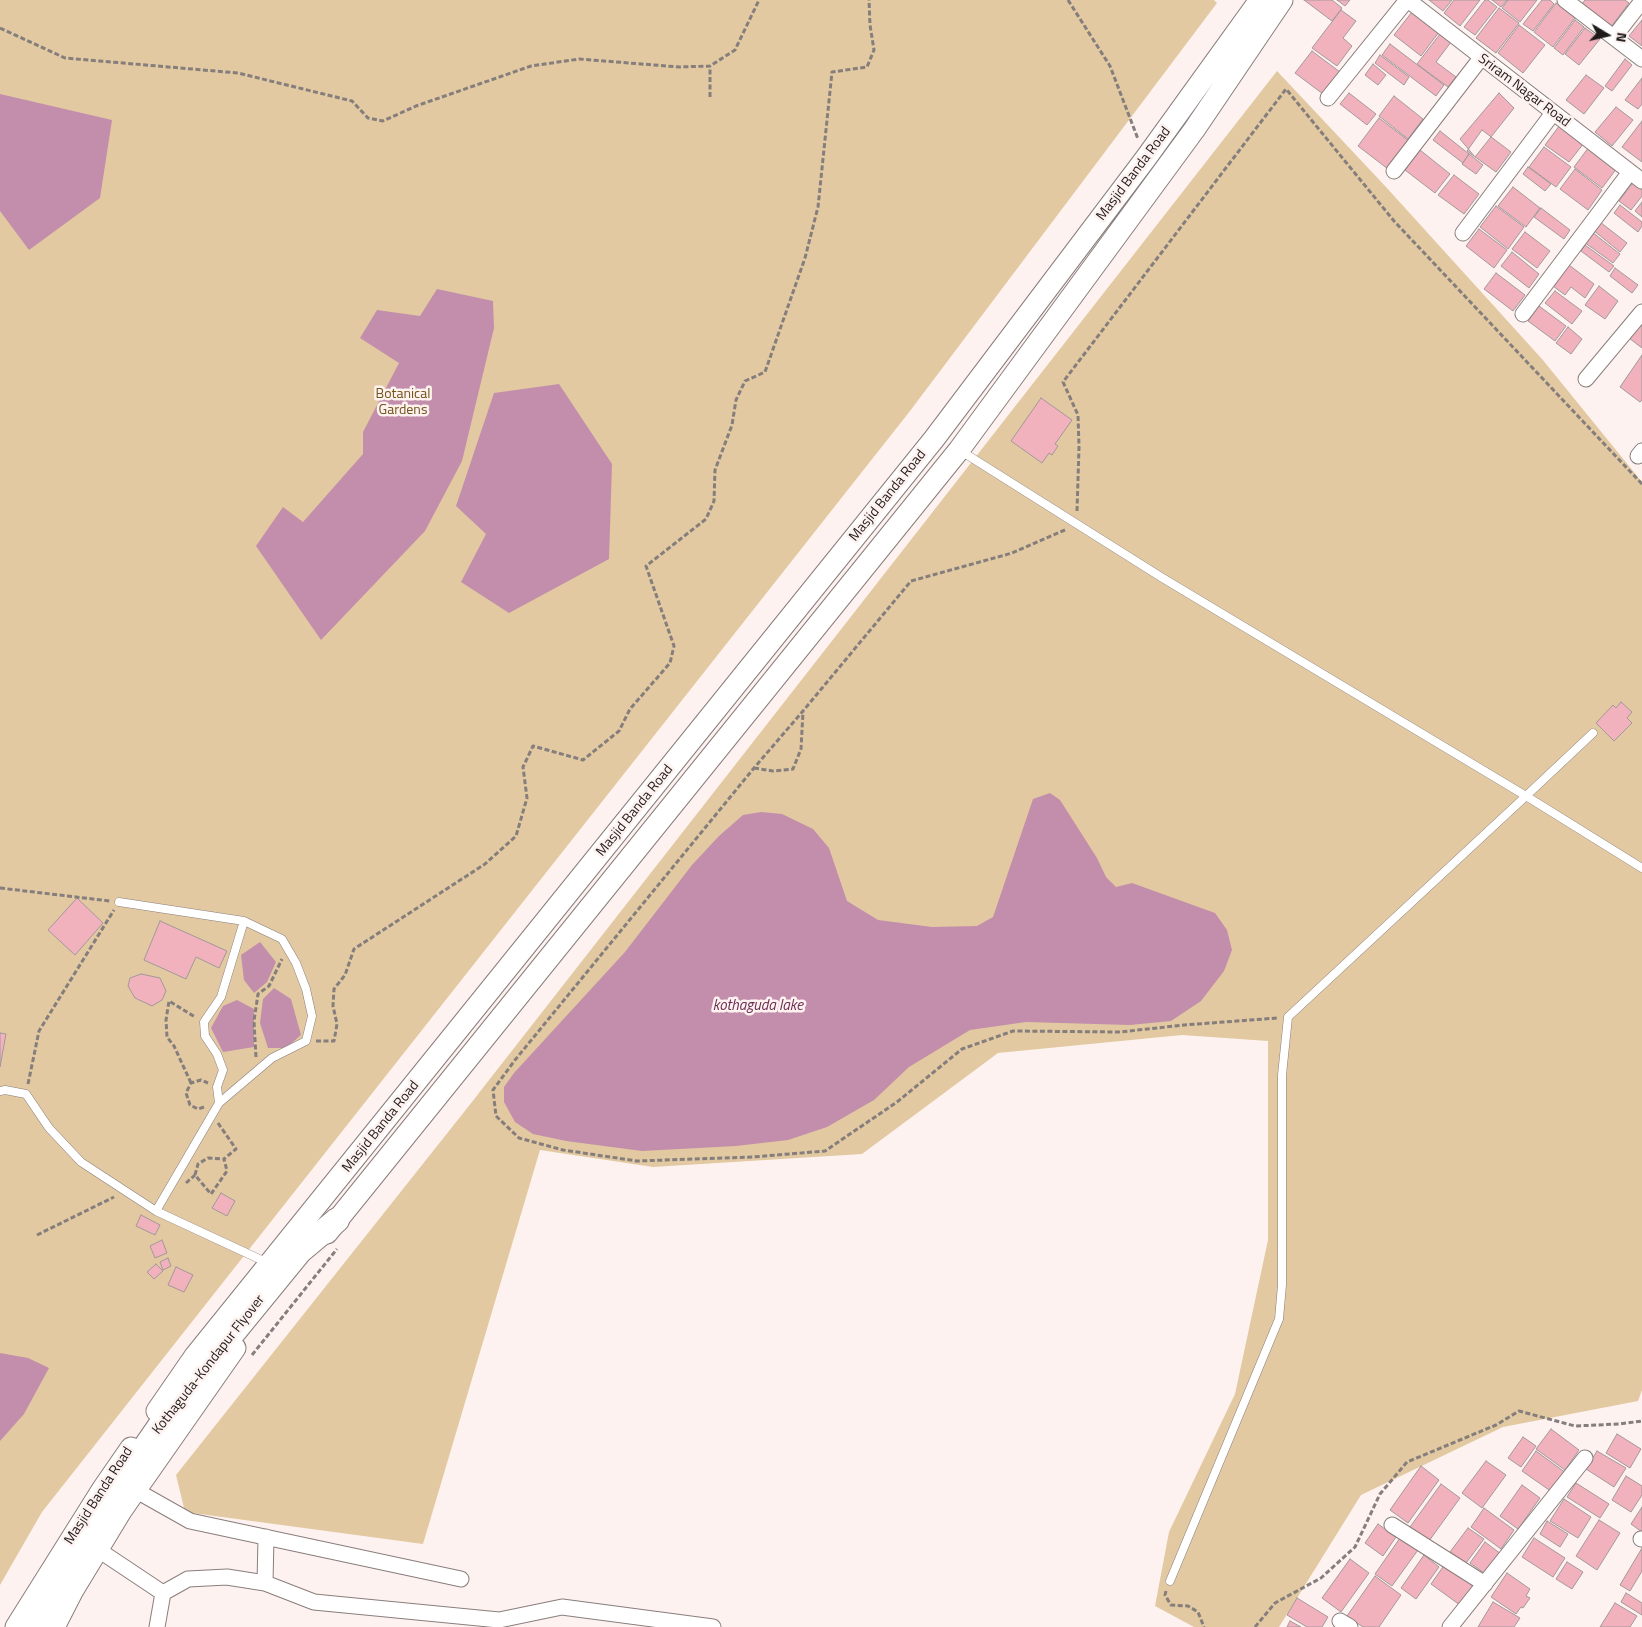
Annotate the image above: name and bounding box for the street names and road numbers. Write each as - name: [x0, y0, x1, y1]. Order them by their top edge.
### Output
- street label: Sriram Nagar Road: [1475, 51, 1573, 131]
- street label: Masjid Banda Road: [1093, 124, 1175, 224]
- street label: Masjid Banda Road: [846, 447, 930, 545]
- street label: Masjid Banda Road: [593, 762, 677, 860]
- street label: Masjid Banda Road: [339, 1078, 423, 1176]
- street label: Kothaguda-Kondapur Flyover: [149, 1292, 269, 1438]
- street label: Masjid Banda Road: [61, 1444, 137, 1548]

